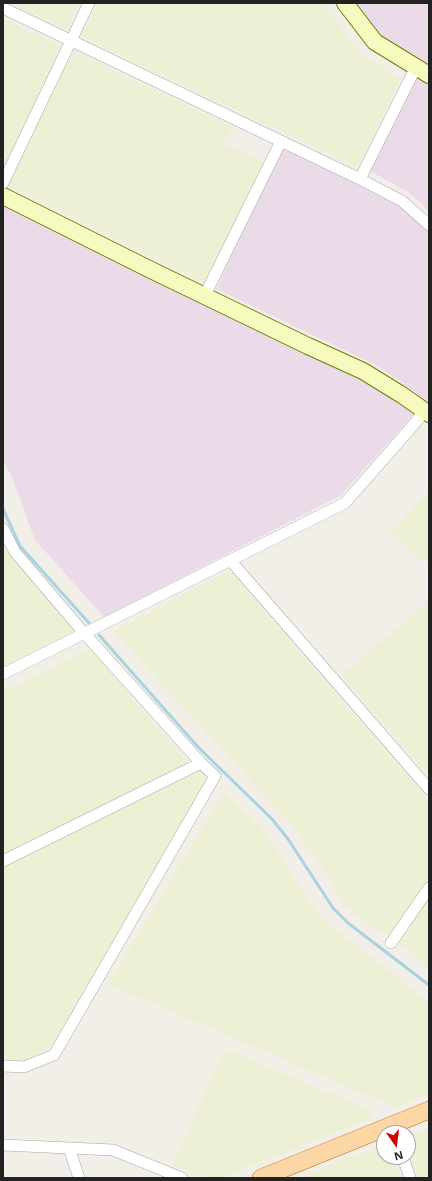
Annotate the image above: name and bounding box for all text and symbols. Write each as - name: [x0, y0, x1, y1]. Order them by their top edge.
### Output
- north arrow: [376, 1125, 416, 1165]
- text: N: [393, 1148, 405, 1165]

